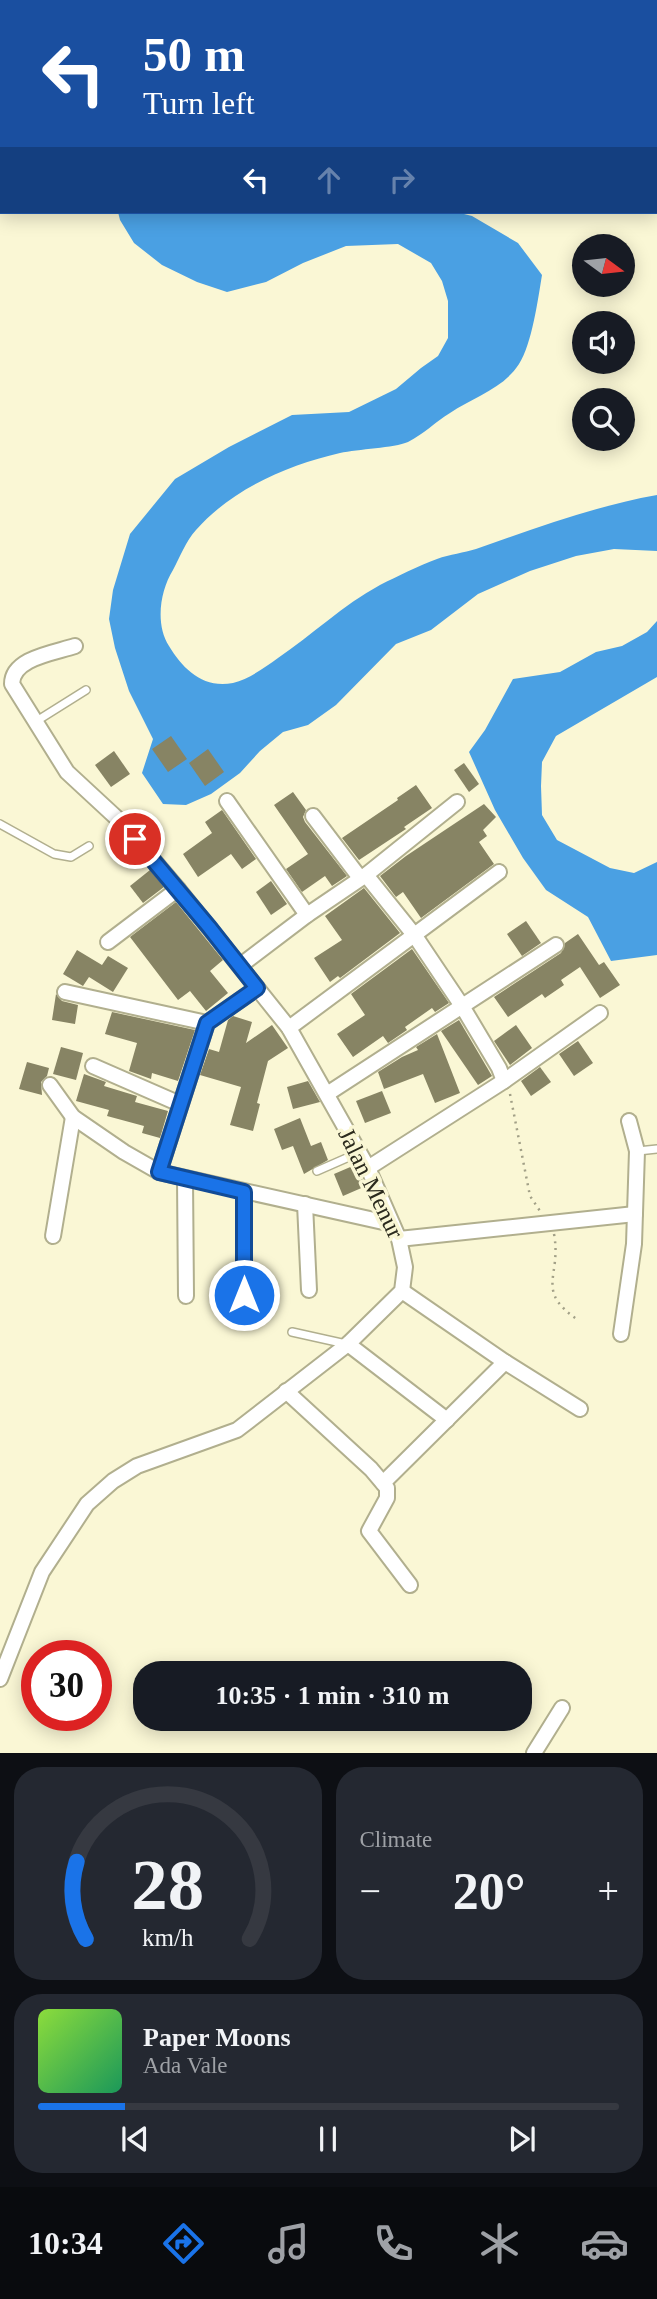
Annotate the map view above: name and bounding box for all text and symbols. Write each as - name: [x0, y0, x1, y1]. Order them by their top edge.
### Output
- text: 50 m: [143, 27, 245, 82]
- icon: left: [28, 28, 119, 119]
- text: Turn left: [143, 85, 255, 121]
- icon: left: [237, 161, 275, 199]
- icon: ahead: [310, 161, 348, 199]
- icon: right: [383, 161, 421, 199]
- north arrow: [572, 234, 635, 298]
- map controls: [572, 234, 635, 451]
- button: sound: [572, 311, 635, 374]
- button: search: [572, 388, 635, 451]
- pin: [105, 809, 165, 869]
- icon: arrive: [116, 820, 154, 858]
- street label: Jalan Menur: [333, 1124, 409, 1242]
- position arrow: [207, 1258, 281, 1332]
- speed limit sign: 30: [21, 1640, 112, 1731]
- text: 10:35 · 1 min · 310 m: [216, 1681, 450, 1710]
- text: Climate: [360, 1827, 432, 1852]
- text: 28: [131, 1845, 204, 1926]
- text: 20°: [453, 1863, 526, 1920]
- text: −: [360, 1870, 381, 1912]
- text: +: [598, 1870, 619, 1912]
- text: km/h: [142, 1924, 194, 1951]
- text: Paper Moons: [143, 2023, 291, 2052]
- text: Ada Vale: [143, 2053, 228, 2078]
- icon: previous: [116, 2120, 154, 2158]
- icon: pause: [309, 2120, 347, 2158]
- icon: next: [503, 2120, 541, 2158]
- icon: directions: [159, 2219, 208, 2268]
- icon: music: [264, 2219, 313, 2268]
- icon: phone: [369, 2219, 418, 2268]
- icon: climate: [475, 2219, 524, 2268]
- icon: car: [580, 2219, 629, 2268]
- text: 10:34: [28, 2225, 103, 2261]

